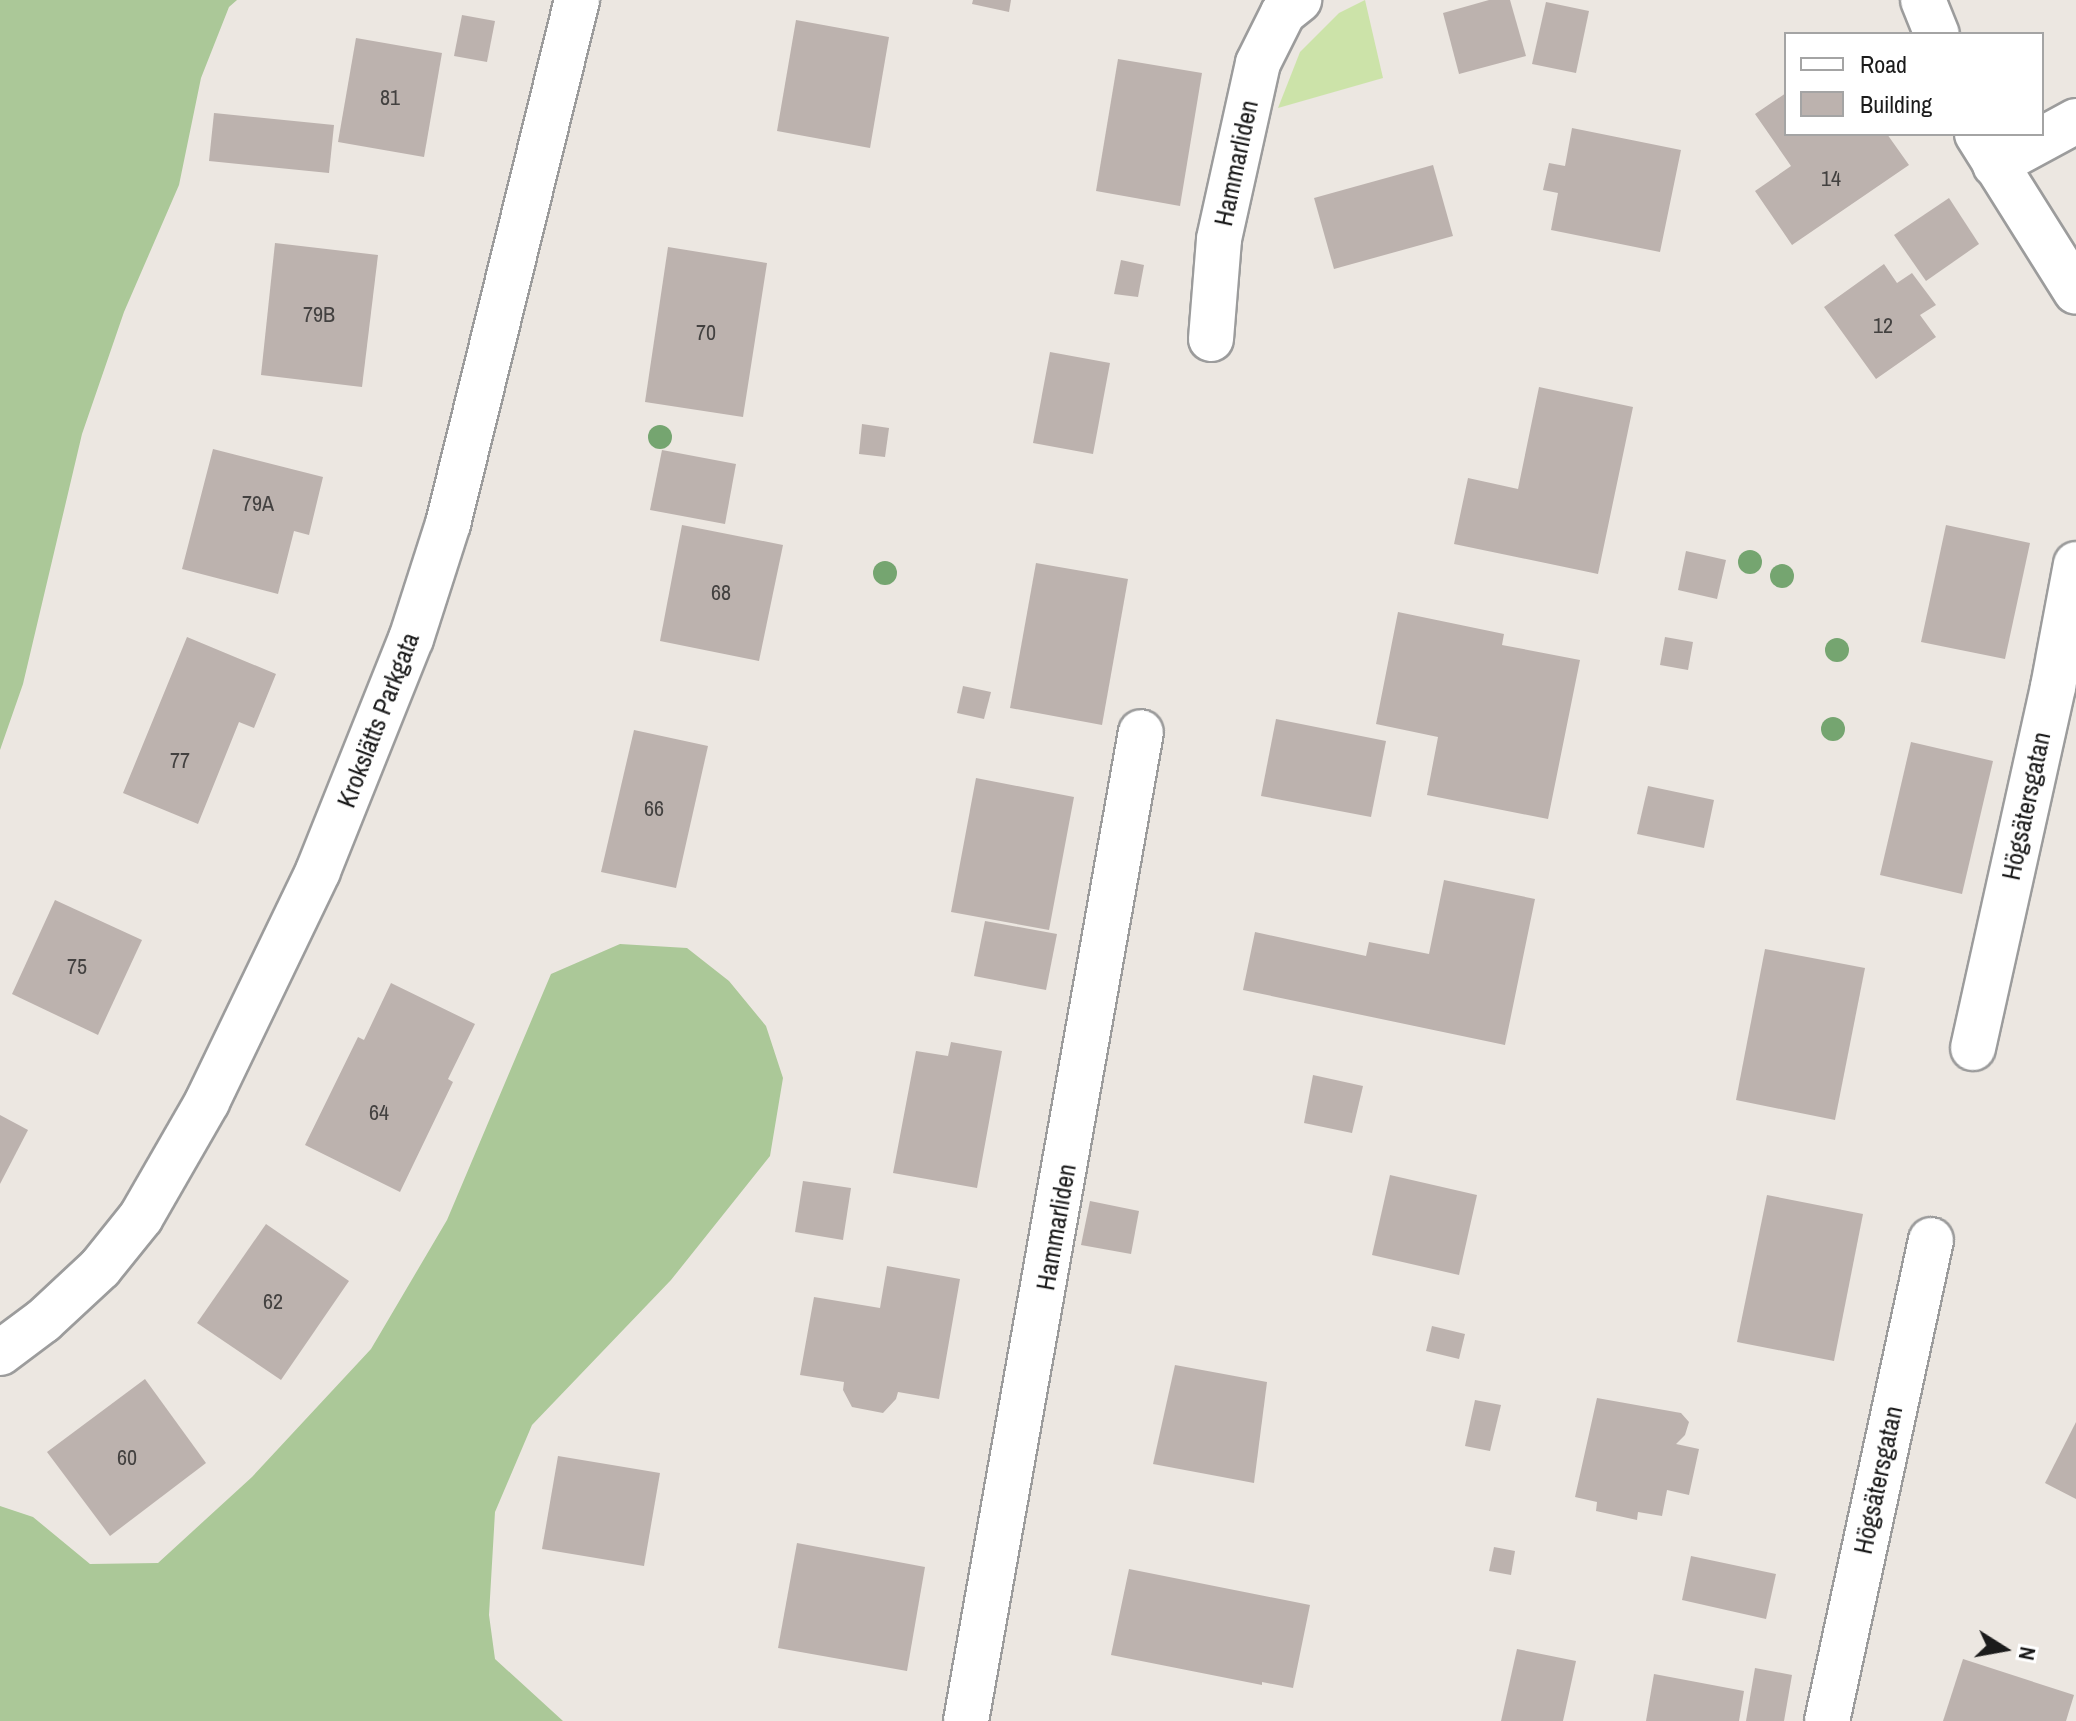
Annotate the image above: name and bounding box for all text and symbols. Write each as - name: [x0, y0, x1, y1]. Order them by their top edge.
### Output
- legend: [1784, 32, 2044, 136]
- text: Road: [1860, 48, 1907, 80]
- house number: 81: [380, 85, 400, 111]
- text: Building: [1860, 88, 1932, 120]
- street label: Hammarliden: [1207, 97, 1265, 229]
- house number: 14: [1821, 166, 1841, 192]
- house number: 79B: [303, 302, 335, 328]
- house number: 12: [1873, 313, 1893, 339]
- house number: 70: [696, 320, 716, 346]
- house number: 79A: [242, 491, 274, 517]
- house number: 68: [711, 580, 731, 606]
- street label: Krokslätts Parkgata: [330, 628, 426, 812]
- street label: Högsätersgatan: [1995, 729, 2057, 883]
- house number: 77: [170, 748, 190, 774]
- house number: 66: [644, 796, 664, 822]
- house number: 75: [67, 954, 87, 980]
- house number: 64: [369, 1100, 389, 1126]
- street label: Hammarliden: [1030, 1161, 1082, 1293]
- house number: 62: [263, 1289, 283, 1315]
- street label: Högsätersgatan: [1847, 1403, 1909, 1557]
- house number: 60: [117, 1445, 137, 1471]
- north arrow: [1964, 1609, 2044, 1689]
- text: N: [2012, 1644, 2044, 1663]

